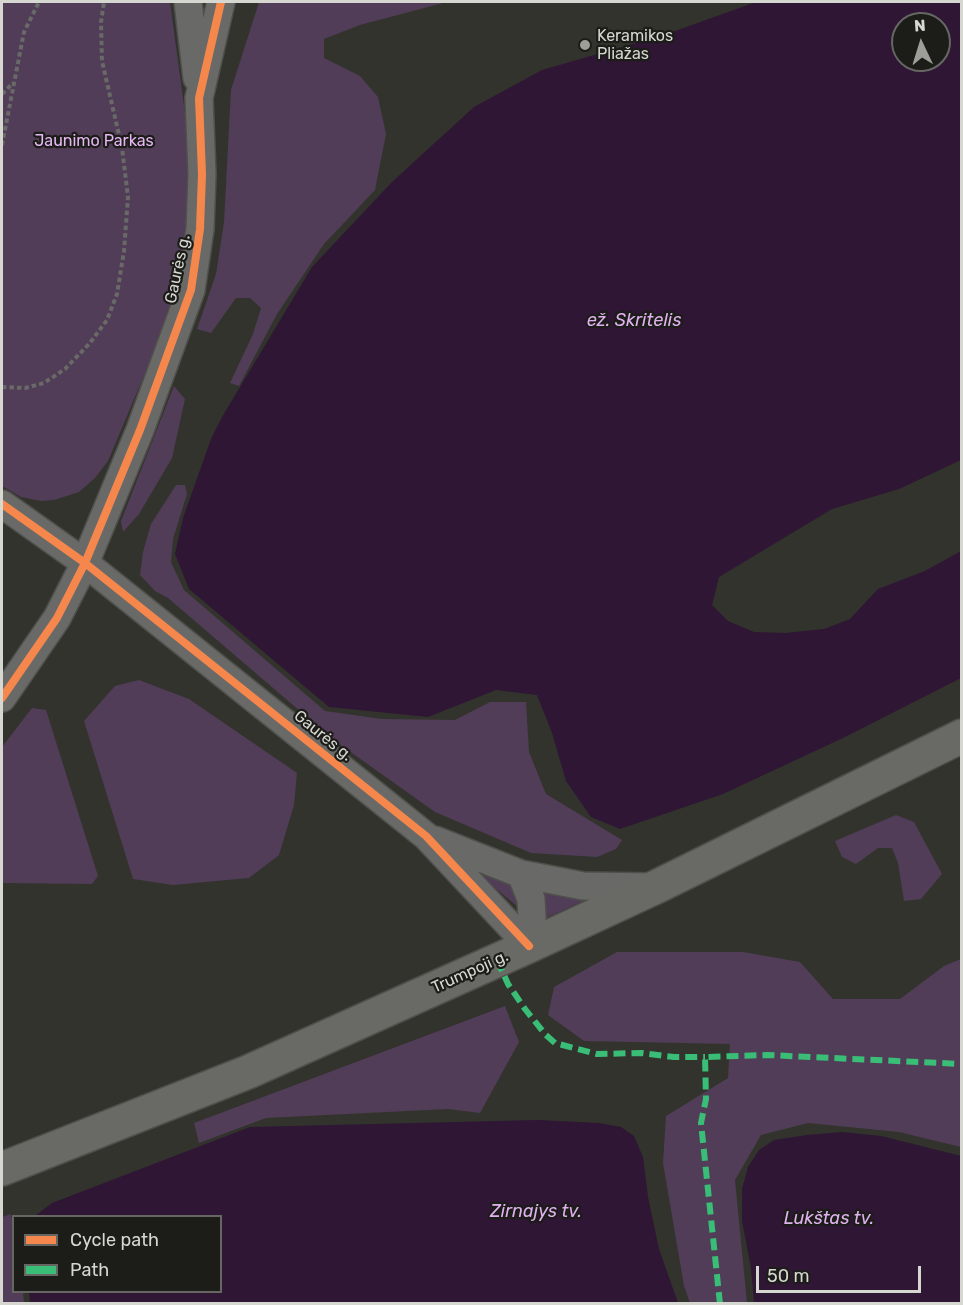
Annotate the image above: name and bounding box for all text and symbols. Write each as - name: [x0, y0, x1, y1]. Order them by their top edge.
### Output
- north arrow: [891, 12, 951, 72]
- text: N: [913, 16, 926, 35]
- place label: Keramikos Pliažas: [597, 26, 673, 64]
- marker: Keramikos Pliažas: [578, 38, 592, 52]
- park label: Jaunimo Parkas: [34, 131, 154, 151]
- street label: Gaurės g.: [161, 233, 195, 305]
- water label: ež. Skritelis: [587, 310, 681, 332]
- street label: Gaurės g.: [290, 707, 356, 765]
- street label: Trumpoji g.: [429, 947, 511, 997]
- water label: Zirnajys tv.: [490, 1201, 582, 1223]
- water label: Lukštas tv.: [784, 1208, 874, 1230]
- legend: [12, 1215, 222, 1293]
- text: Cycle path: [70, 1229, 159, 1251]
- scale bar: [759, 1254, 924, 1292]
- text: Path: [70, 1259, 109, 1281]
- text: 50 m: [767, 1265, 810, 1287]

